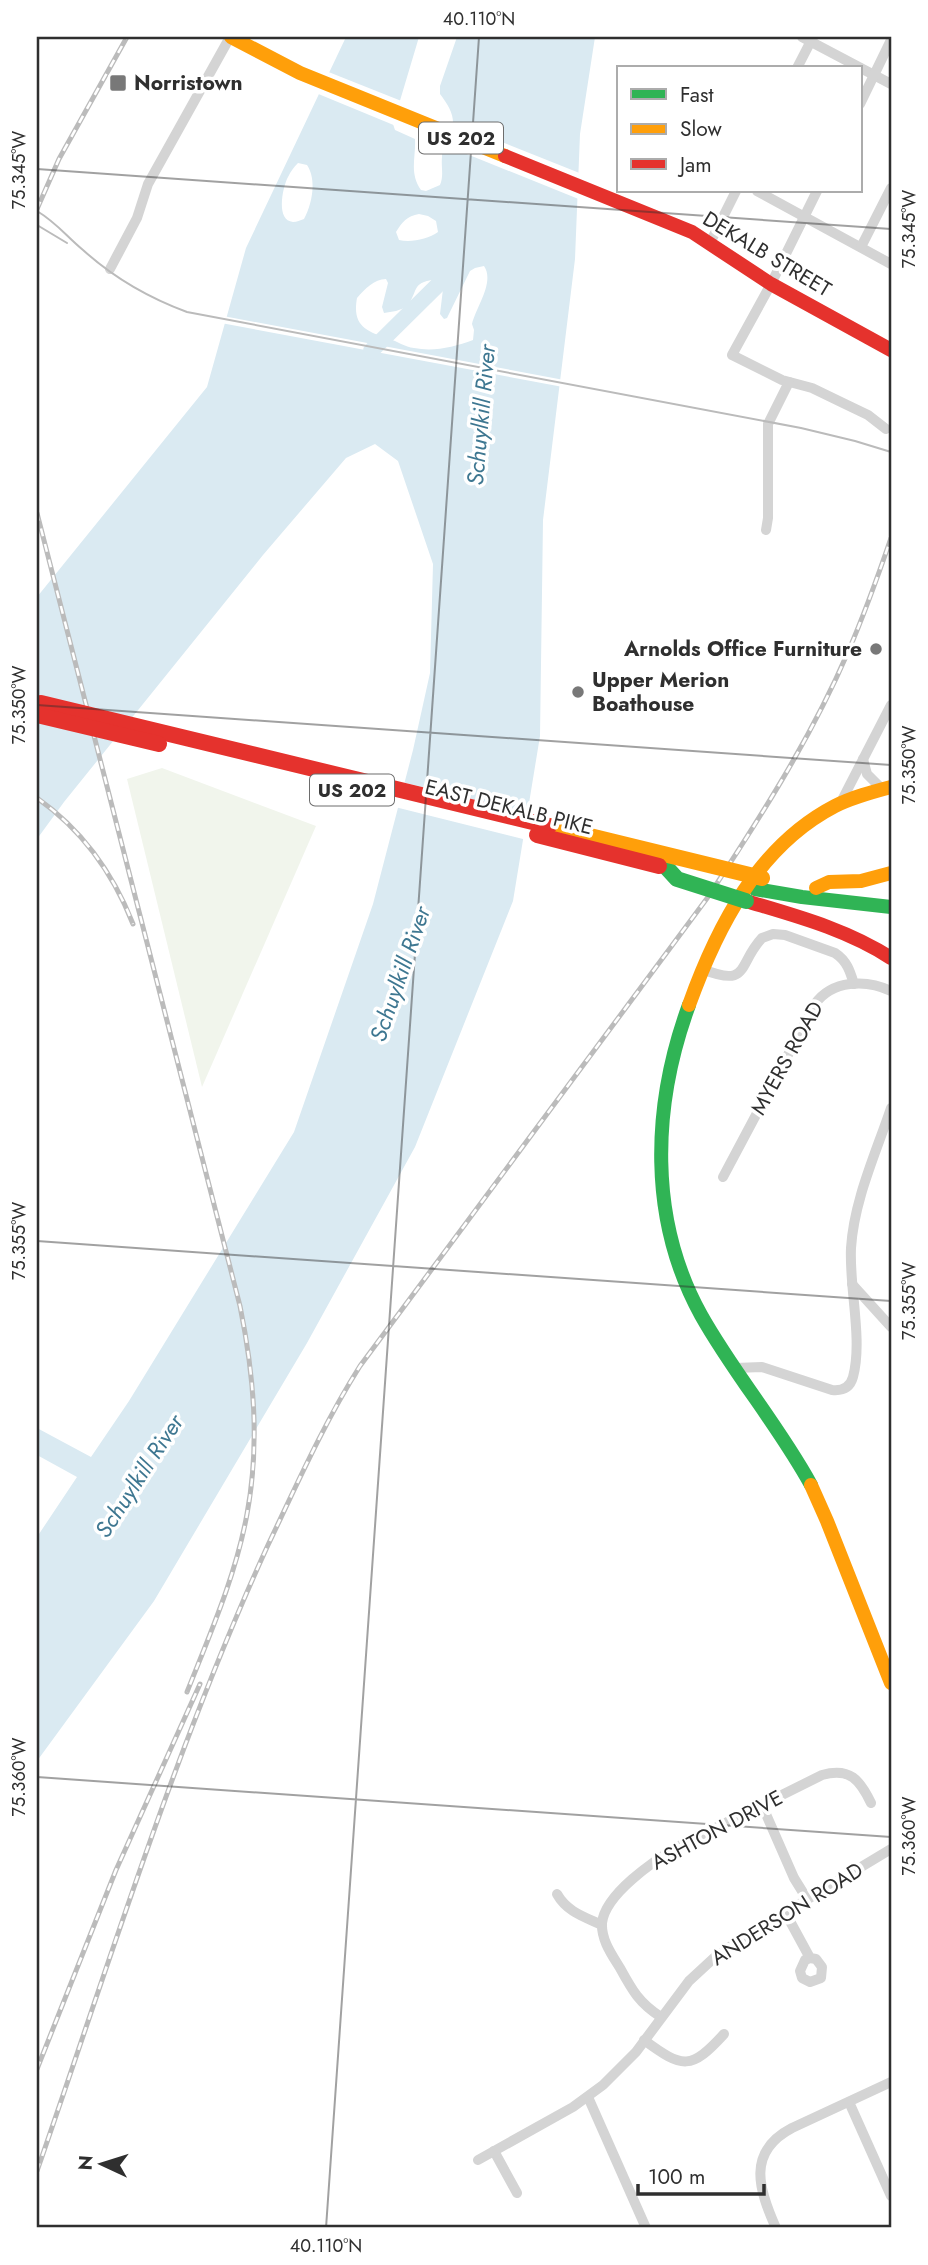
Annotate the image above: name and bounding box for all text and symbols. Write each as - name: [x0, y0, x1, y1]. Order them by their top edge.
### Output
- text: 40.110°N: [443, 6, 515, 32]
- legend: [617, 66, 862, 192]
- place label: Norristown: [134, 68, 243, 98]
- marker: Norristown: [108, 73, 128, 93]
- text: Fast: [680, 80, 713, 110]
- text: Slow: [680, 114, 722, 144]
- road number: US 202: [419, 122, 503, 154]
- text: 75.345°W: [6, 131, 32, 209]
- text: Jam: [677, 150, 712, 180]
- text: 75.345°W: [896, 190, 922, 268]
- street label: DEKALB STREET: [697, 204, 837, 304]
- water label: Schuylkill River: [458, 342, 504, 487]
- place label: Arnolds Office Furniture: [623, 634, 862, 664]
- marker: Arnolds Office Furniture: [868, 641, 884, 657]
- place label: Upper Merion Boathouse: [592, 665, 729, 719]
- text: 75.350°W: [6, 666, 32, 744]
- marker: Upper Merion Boathouse: [570, 684, 586, 700]
- text: 75.350°W: [896, 726, 922, 804]
- street label: EAST DEKALB PIKE: [422, 772, 596, 842]
- road number: US 202: [310, 775, 394, 806]
- water label: Schuylkill River: [361, 901, 439, 1046]
- street label: MYERS ROAD: [743, 996, 831, 1120]
- text: 75.355°W: [6, 1202, 32, 1280]
- text: 75.355°W: [896, 1262, 922, 1340]
- water label: Schuylkill River: [86, 1406, 192, 1544]
- text: 75.360°W: [6, 1737, 32, 1816]
- street label: ASHTON DRIVE: [646, 1783, 788, 1877]
- text: 75.360°W: [896, 1796, 922, 1875]
- street label: ANDERSON ROAD: [705, 1855, 869, 1973]
- north arrow: [66, 2128, 136, 2198]
- scale bar: [638, 2153, 764, 2197]
- text: N: [72, 2154, 100, 2171]
- text: 100 m: [648, 2162, 705, 2192]
- text: 40.110°N: [290, 2233, 362, 2259]

